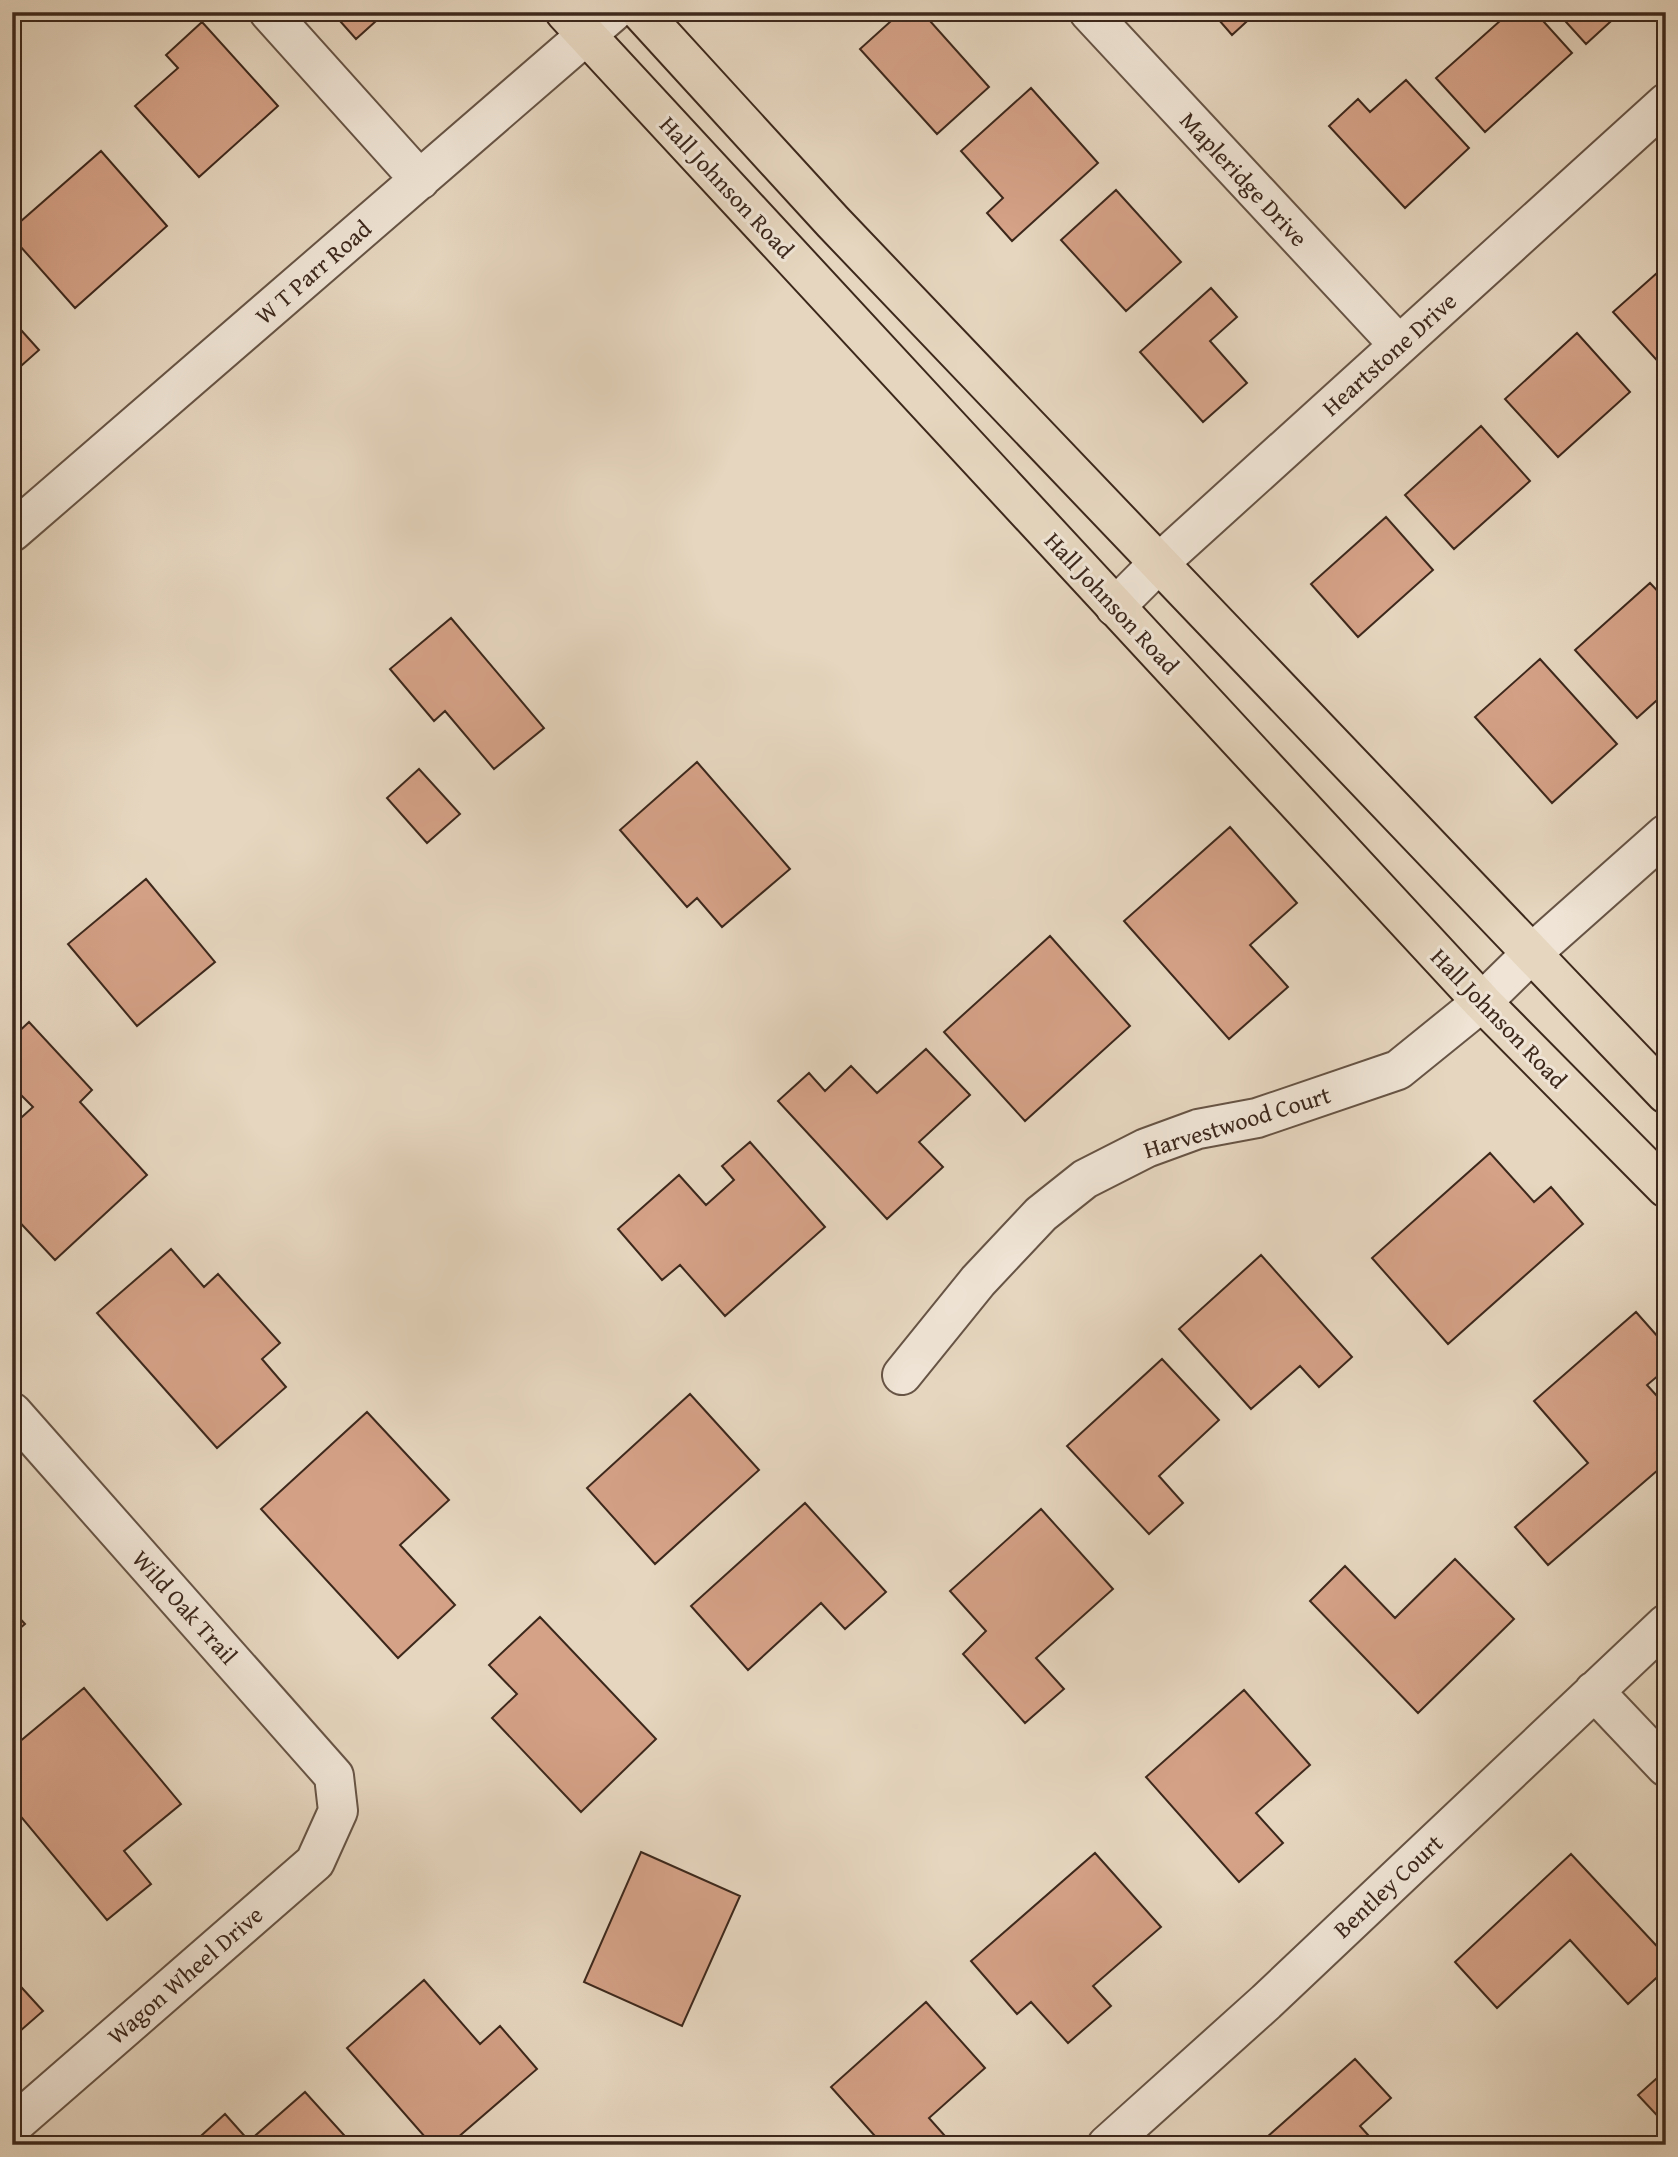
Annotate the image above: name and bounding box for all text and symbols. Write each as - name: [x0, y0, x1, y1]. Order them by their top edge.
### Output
- street label: Mapleridge Drive: [1172, 104, 1316, 254]
- street label: Hall Johnson Road: [652, 108, 803, 266]
- street label: W T Parr Road: [247, 211, 379, 332]
- street label: Heartstone Drive: [1314, 284, 1464, 424]
- street label: Hall Johnson Road: [1037, 524, 1188, 682]
- street label: Hall Johnson Road: [1423, 940, 1575, 1096]
- street label: Harvestwood Court: [1139, 1077, 1335, 1167]
- street label: Wild Oak Trail: [124, 1542, 246, 1672]
- street label: Bentley Court: [1325, 1826, 1451, 1946]
- street label: Wagon Wheel Drive: [100, 1897, 270, 2053]

